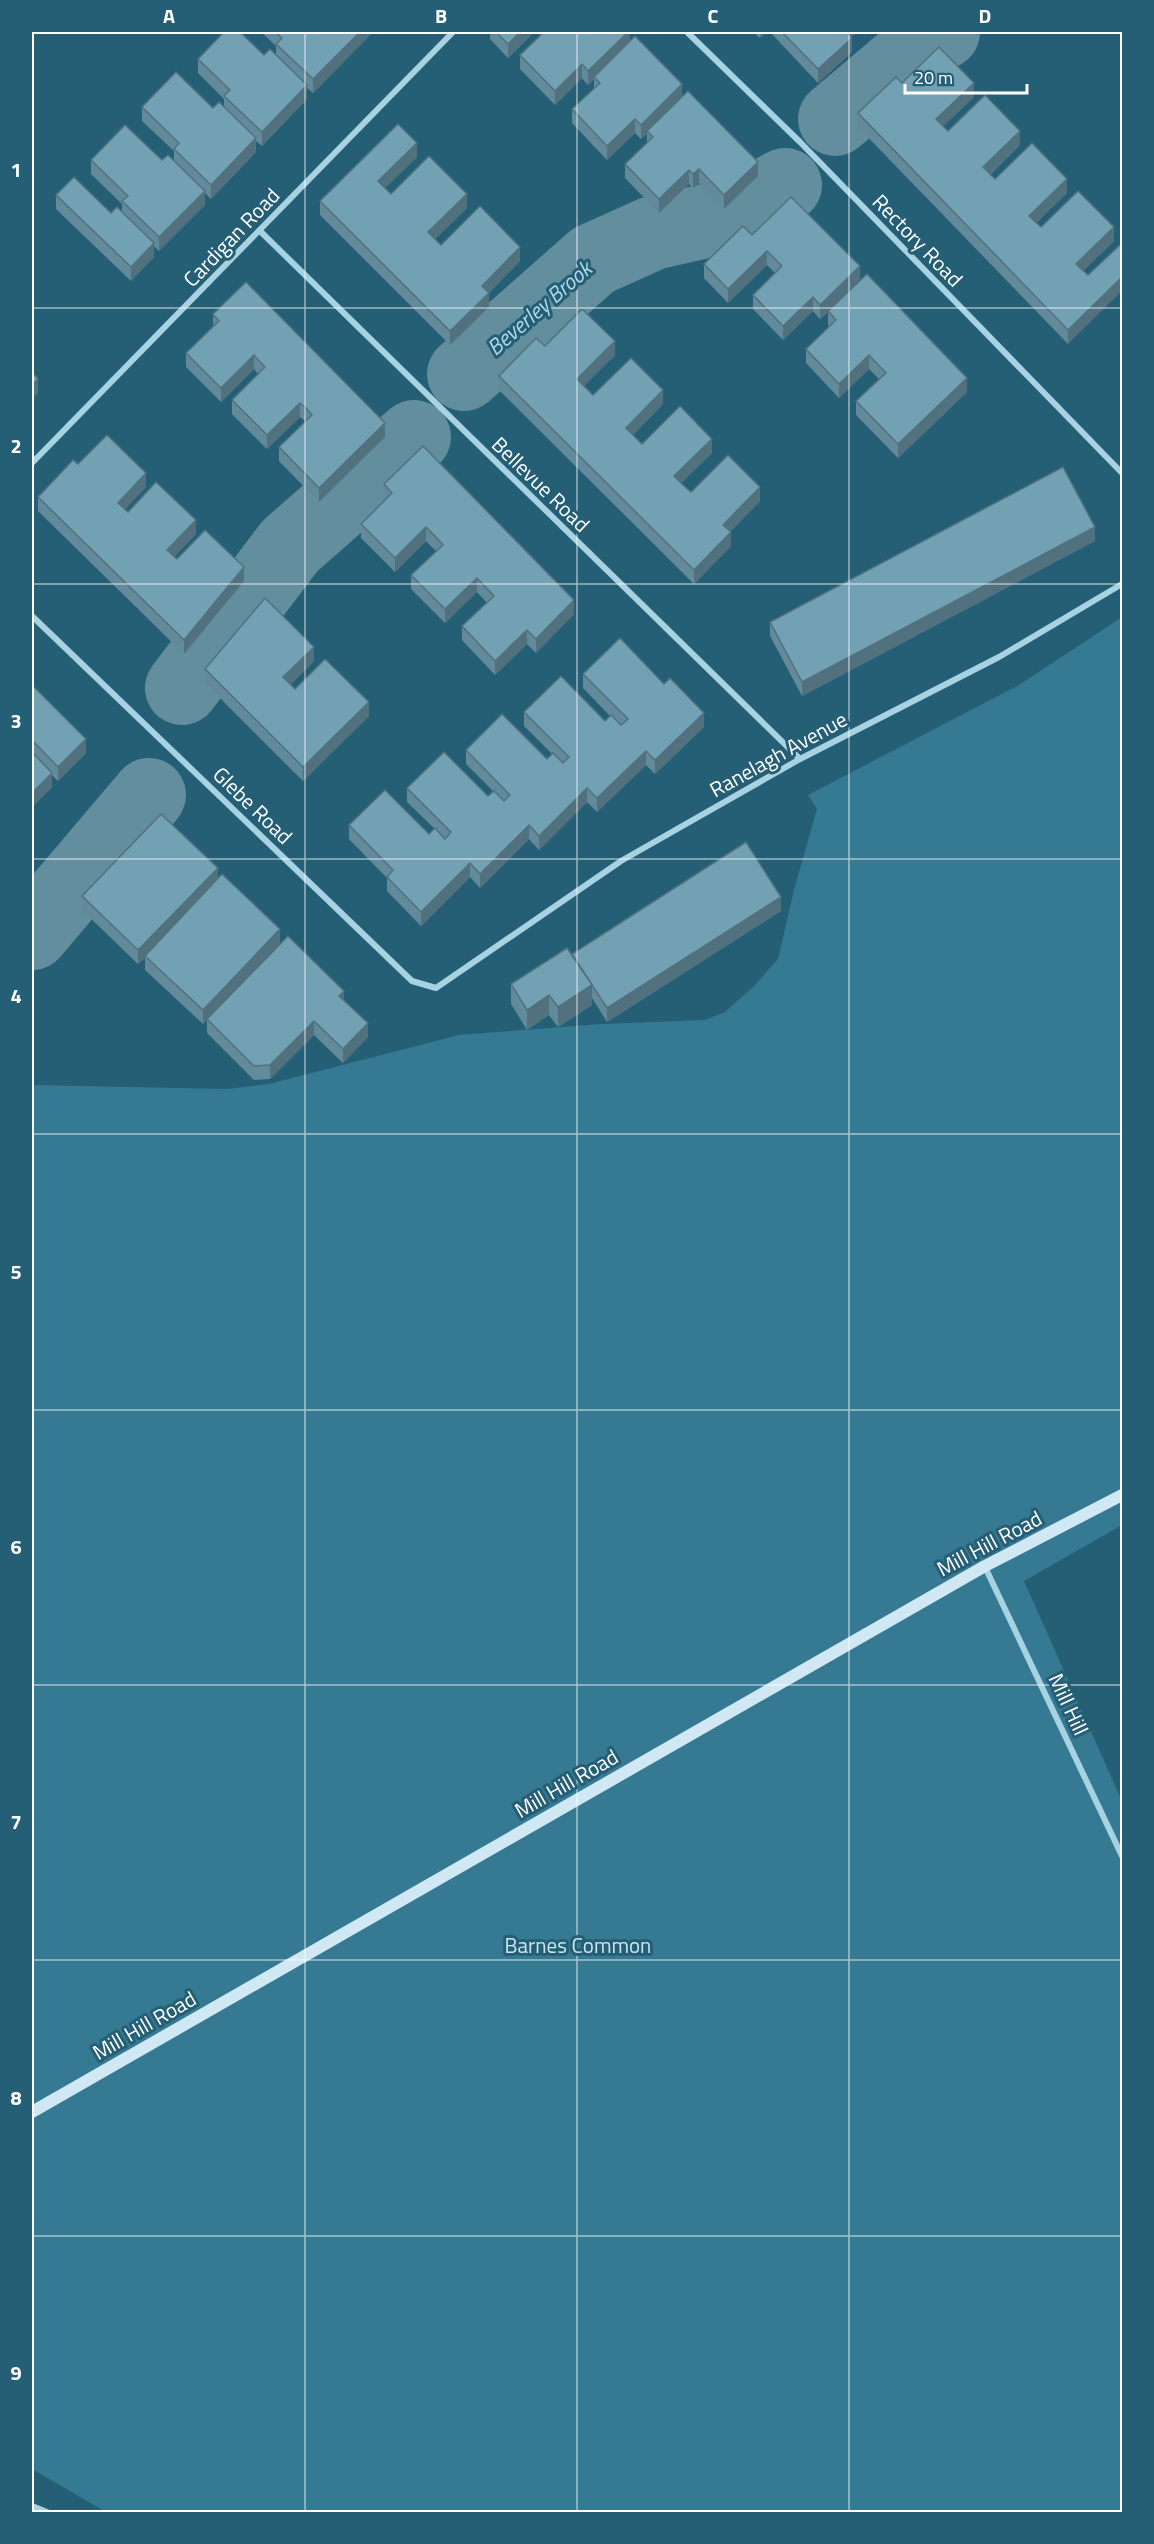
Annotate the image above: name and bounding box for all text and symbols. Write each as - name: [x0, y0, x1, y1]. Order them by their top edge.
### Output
- text: A: [163, 0, 175, 31]
- text: B: [435, 0, 447, 31]
- text: C: [708, 0, 719, 31]
- text: D: [979, 0, 991, 31]
- scale bar: [905, 57, 1026, 95]
- text: 20 m: [914, 64, 953, 91]
- text: 1: [10, 154, 22, 185]
- street label: Cardigan Road: [175, 180, 287, 294]
- street label: Rectory Road: [865, 186, 971, 294]
- water label: Beverley Brook: [479, 251, 601, 363]
- street label: Bellevue Road: [485, 429, 597, 539]
- text: 2: [10, 430, 22, 461]
- street label: Ranelagh Avenue: [703, 703, 853, 805]
- text: 3: [10, 705, 22, 736]
- street label: Glebe Road: [206, 759, 300, 851]
- text: 4: [10, 980, 22, 1011]
- text: 5: [10, 1256, 22, 1287]
- street label: Mill Hill Road: [931, 1502, 1047, 1584]
- text: 6: [10, 1531, 22, 1562]
- street label: Mill Hill: [1041, 1668, 1097, 1740]
- street label: Mill Hill Road: [508, 1740, 624, 1826]
- text: 7: [10, 1806, 22, 1837]
- park label: Barnes Common: [505, 1929, 651, 1961]
- street label: Mill Hill Road: [86, 1982, 202, 2068]
- text: 8: [10, 2082, 22, 2113]
- text: 9: [10, 2357, 22, 2388]

